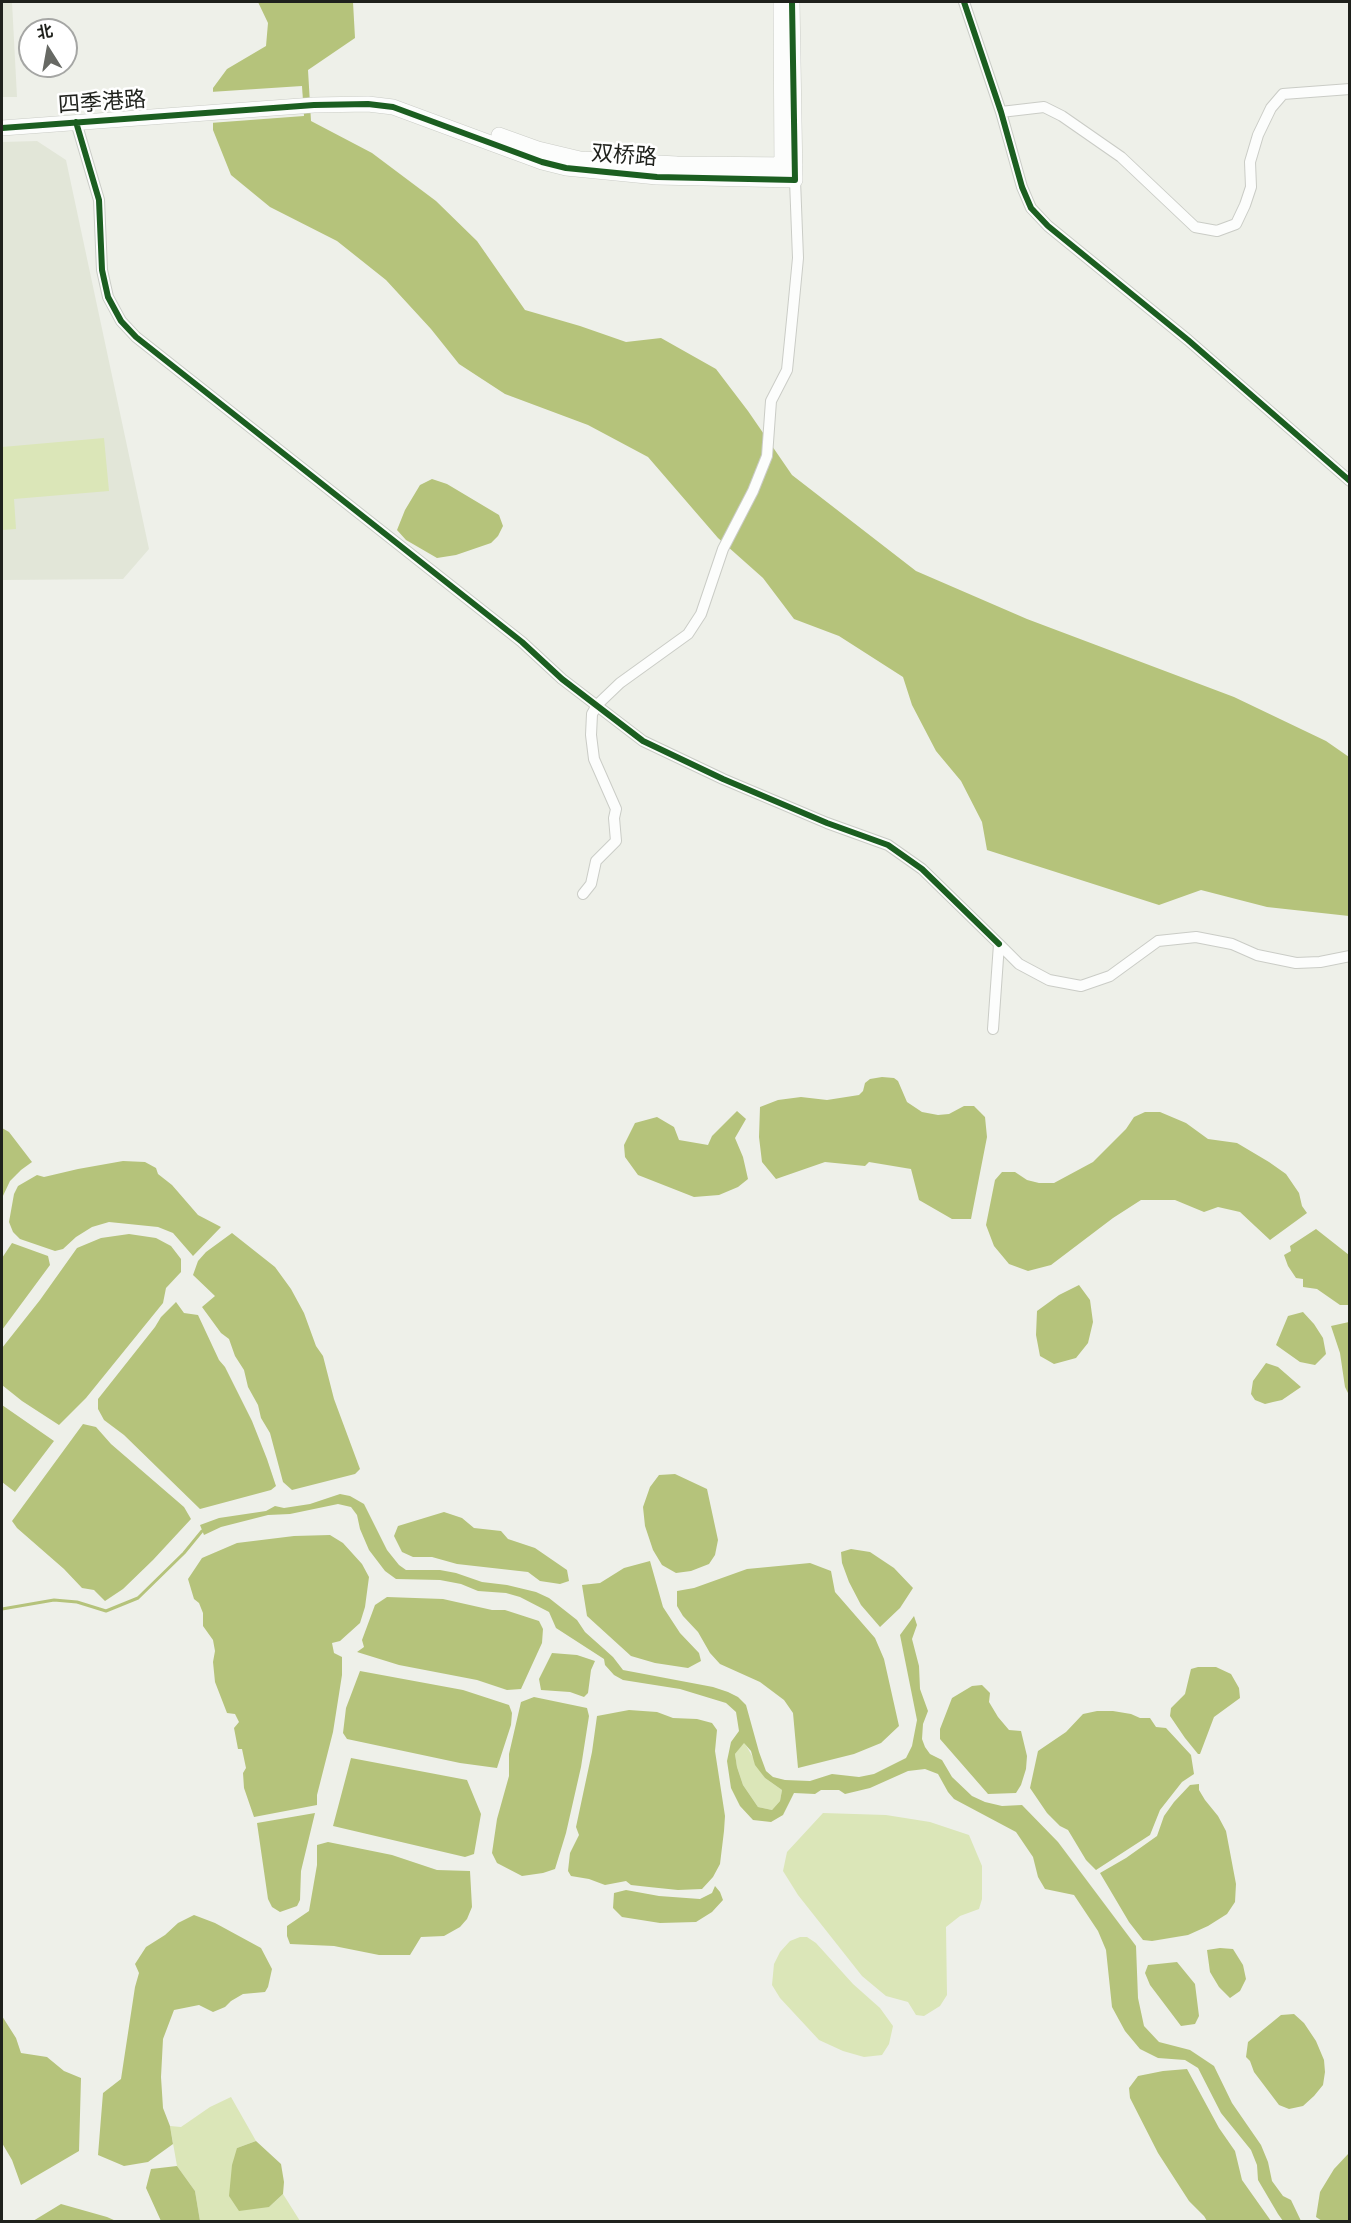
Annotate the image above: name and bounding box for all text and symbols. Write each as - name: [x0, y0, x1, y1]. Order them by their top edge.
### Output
- north arrow: [18, 18, 78, 78]
- text: 北: [35, 21, 55, 43]
- street label: 四季港路: [57, 87, 147, 119]
- street label: 双桥路: [590, 141, 658, 171]

